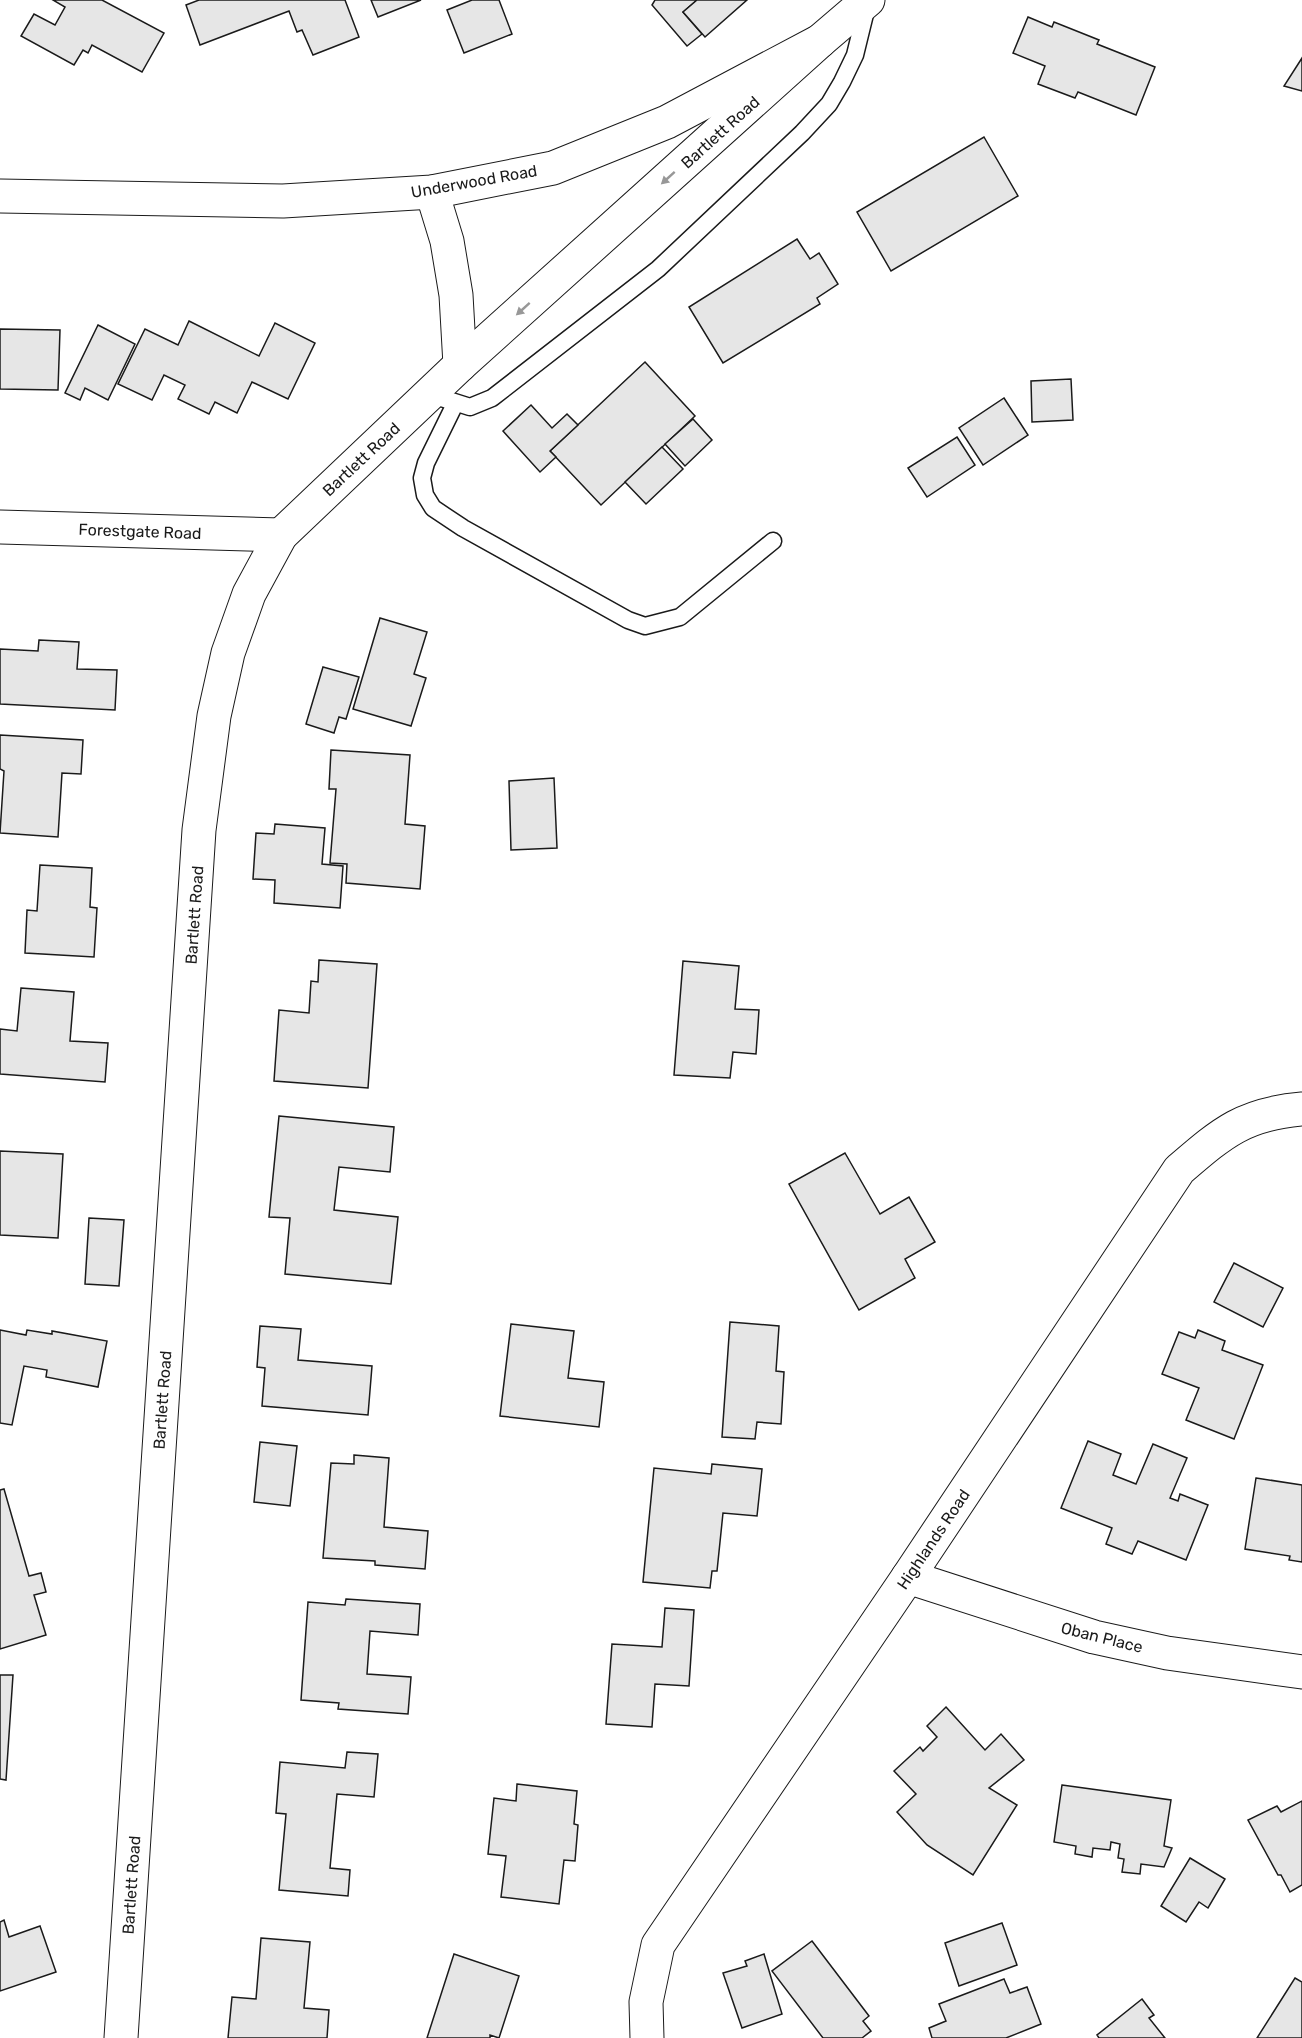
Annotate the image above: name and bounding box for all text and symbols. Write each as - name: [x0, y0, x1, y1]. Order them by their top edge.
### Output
- street label: Bartlett Road: [677, 92, 763, 173]
- street label: Underwood Road: [410, 161, 539, 202]
- one-way arrow: [660, 171, 675, 185]
- one-way arrow: [516, 302, 531, 315]
- street label: Bartlett Road: [319, 419, 404, 500]
- street label: Forestgate Road: [78, 520, 202, 543]
- street label: Bartlett Road: [182, 865, 207, 965]
- street label: Bartlett Road: [150, 1350, 175, 1450]
- street label: Highlands Road: [893, 1486, 974, 1593]
- street label: Oban Place: [1059, 1618, 1145, 1657]
- street label: Bartlett Road: [119, 1835, 144, 1935]

